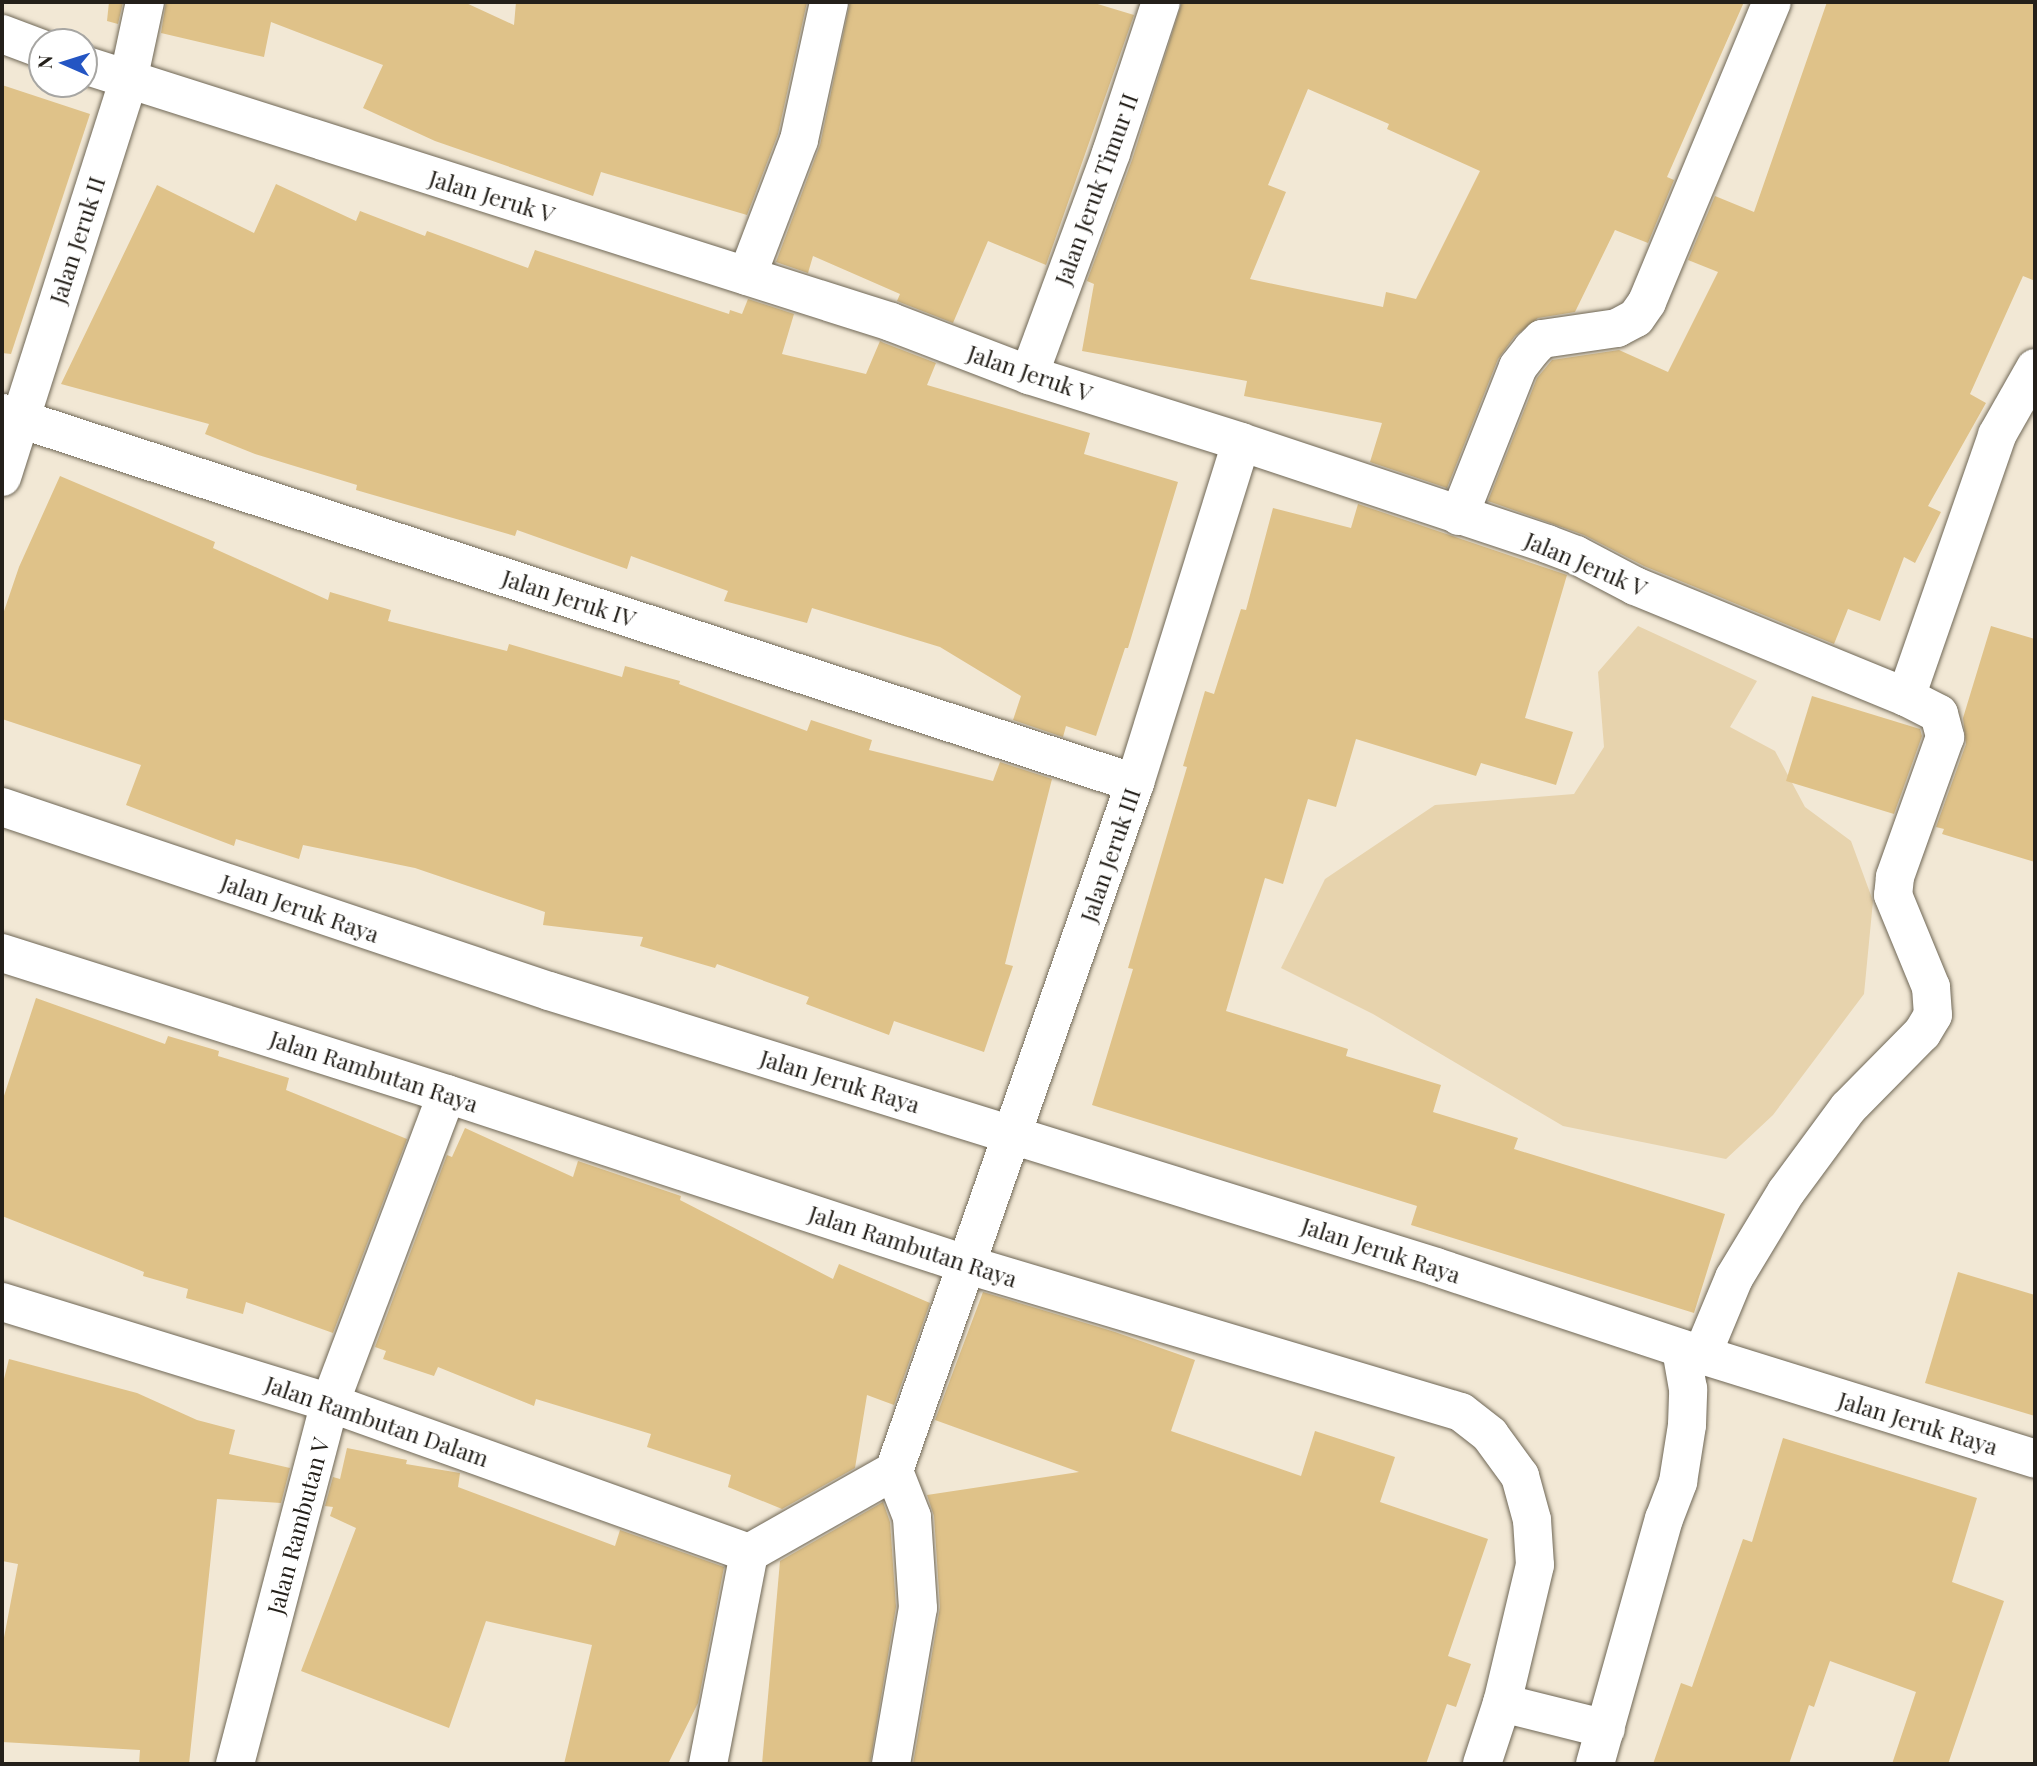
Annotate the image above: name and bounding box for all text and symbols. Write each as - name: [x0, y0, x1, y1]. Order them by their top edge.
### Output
- north arrow: [28, 28, 98, 98]
- text: N: [31, 54, 57, 70]
- street label: Jalan Jeruk Timur II: [1048, 89, 1144, 289]
- street label: Jalan Jeruk V: [425, 164, 559, 228]
- street label: Jalan Jeruk II: [43, 173, 111, 307]
- street label: Jalan Jeruk V: [964, 339, 1096, 407]
- street label: Jalan Jeruk V: [1520, 526, 1652, 602]
- street label: Jalan Jeruk IV: [499, 563, 639, 633]
- street label: Jalan Jeruk III: [1074, 784, 1146, 926]
- street label: Jalan Jeruk Raya: [217, 868, 383, 948]
- street label: Jalan Rambutan Raya: [266, 1024, 482, 1118]
- street label: Jalan Jeruk Raya: [757, 1044, 923, 1118]
- street label: Jalan Rambutan Raya: [805, 1199, 1021, 1293]
- street label: Jalan Jeruk Raya: [1298, 1211, 1464, 1289]
- street label: Jalan Rambutan Dalam: [262, 1370, 492, 1472]
- street label: Jalan Jeruk Raya: [1835, 1386, 2001, 1460]
- street label: Jalan Rambutan V: [261, 1434, 335, 1618]

